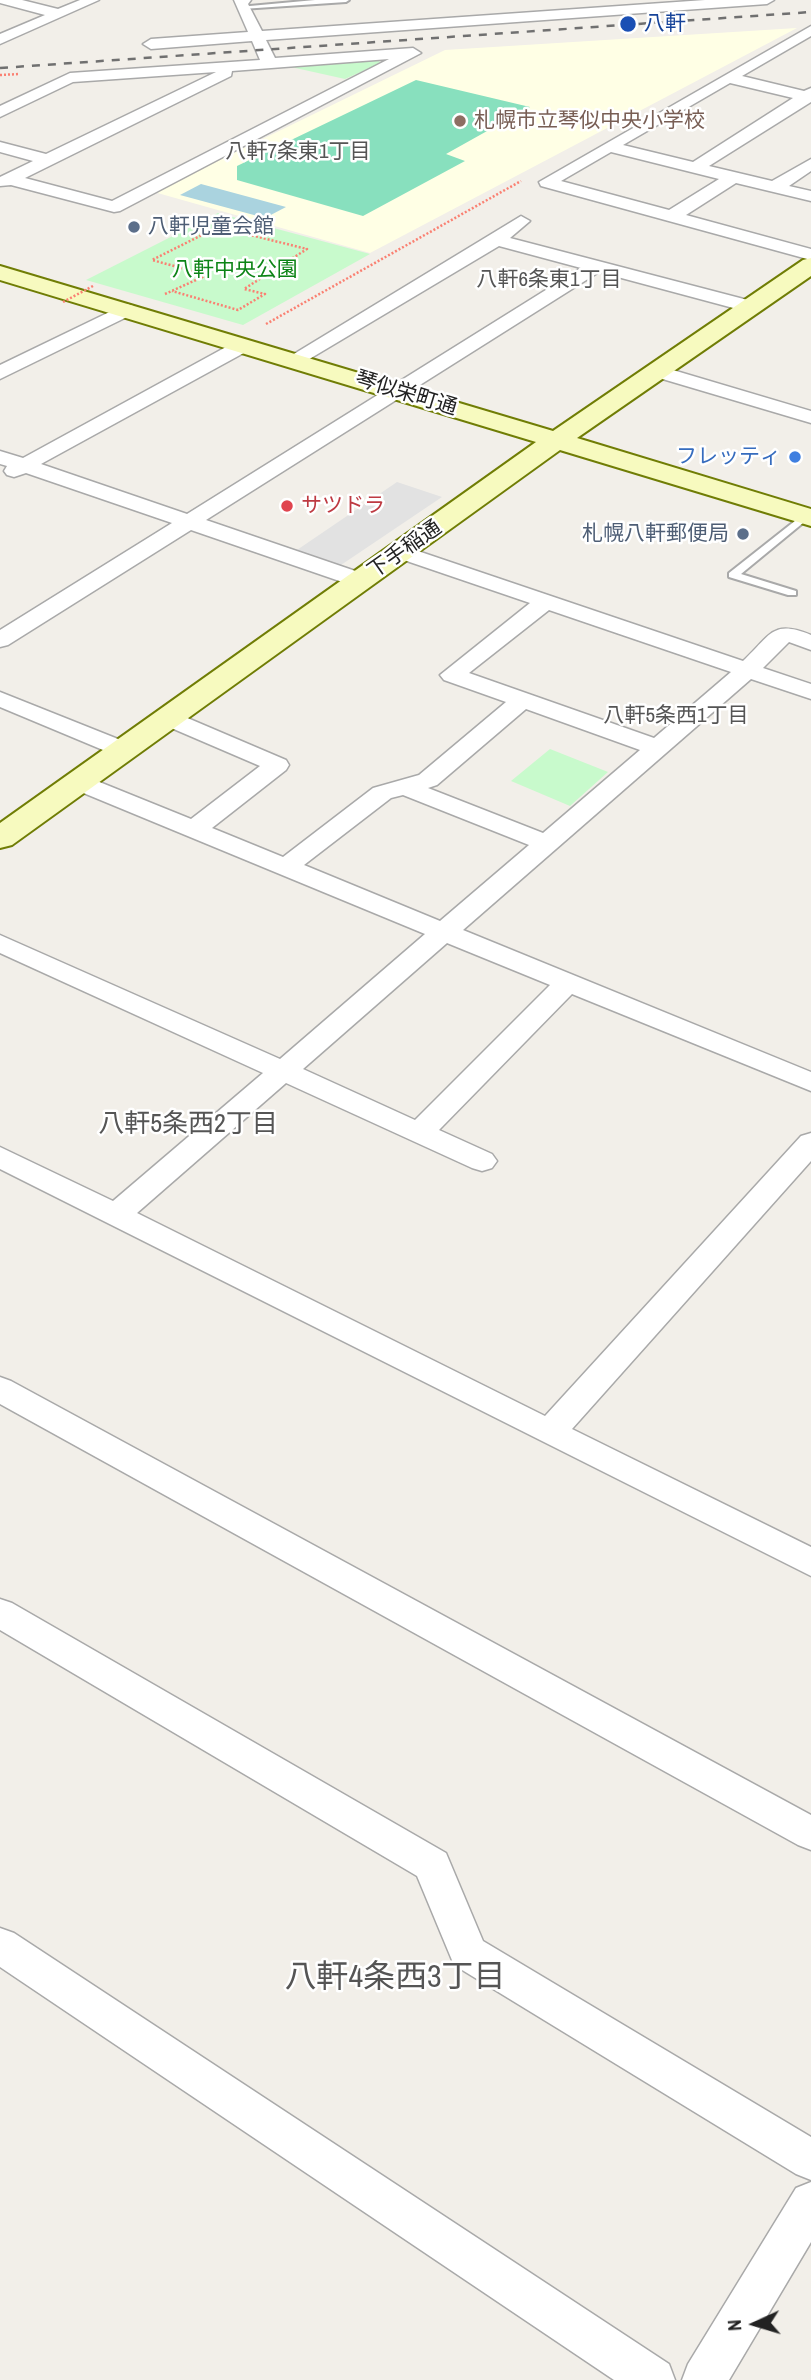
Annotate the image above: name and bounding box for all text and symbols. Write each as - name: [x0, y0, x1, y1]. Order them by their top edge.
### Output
- place label: 八軒: [644, 11, 686, 37]
- marker: 八軒: [618, 14, 638, 34]
- place label: 札幌市立琴似中央小学校: [474, 108, 705, 134]
- marker: 札幌市立琴似中央小学校: [452, 113, 468, 129]
- district label: 八軒7条東1丁目: [225, 139, 371, 165]
- place label: 八軒児童会館: [148, 214, 274, 240]
- marker: 八軒児童会館: [126, 219, 142, 235]
- park label: 八軒中央公園: [172, 257, 298, 283]
- district label: 八軒6条東1丁目: [476, 267, 622, 293]
- street label: 琴似栄町通: [352, 367, 460, 421]
- place label: フレッティ: [676, 444, 781, 470]
- marker: フレッティ: [787, 449, 803, 465]
- place label: サツドラ: [301, 493, 385, 519]
- marker: サツドラ: [279, 498, 295, 514]
- street label: 下手稲通: [363, 516, 447, 584]
- place label: 札幌八軒郵便局: [582, 521, 729, 547]
- marker: 札幌八軒郵便局: [735, 526, 751, 542]
- district label: 八軒5条西1丁目: [603, 703, 749, 729]
- district label: 八軒5条西2丁目: [98, 1109, 278, 1141]
- district label: 八軒4条西3丁目: [284, 1959, 506, 1997]
- north arrow: [720, 2289, 790, 2359]
- text: N: [721, 2319, 747, 2332]

